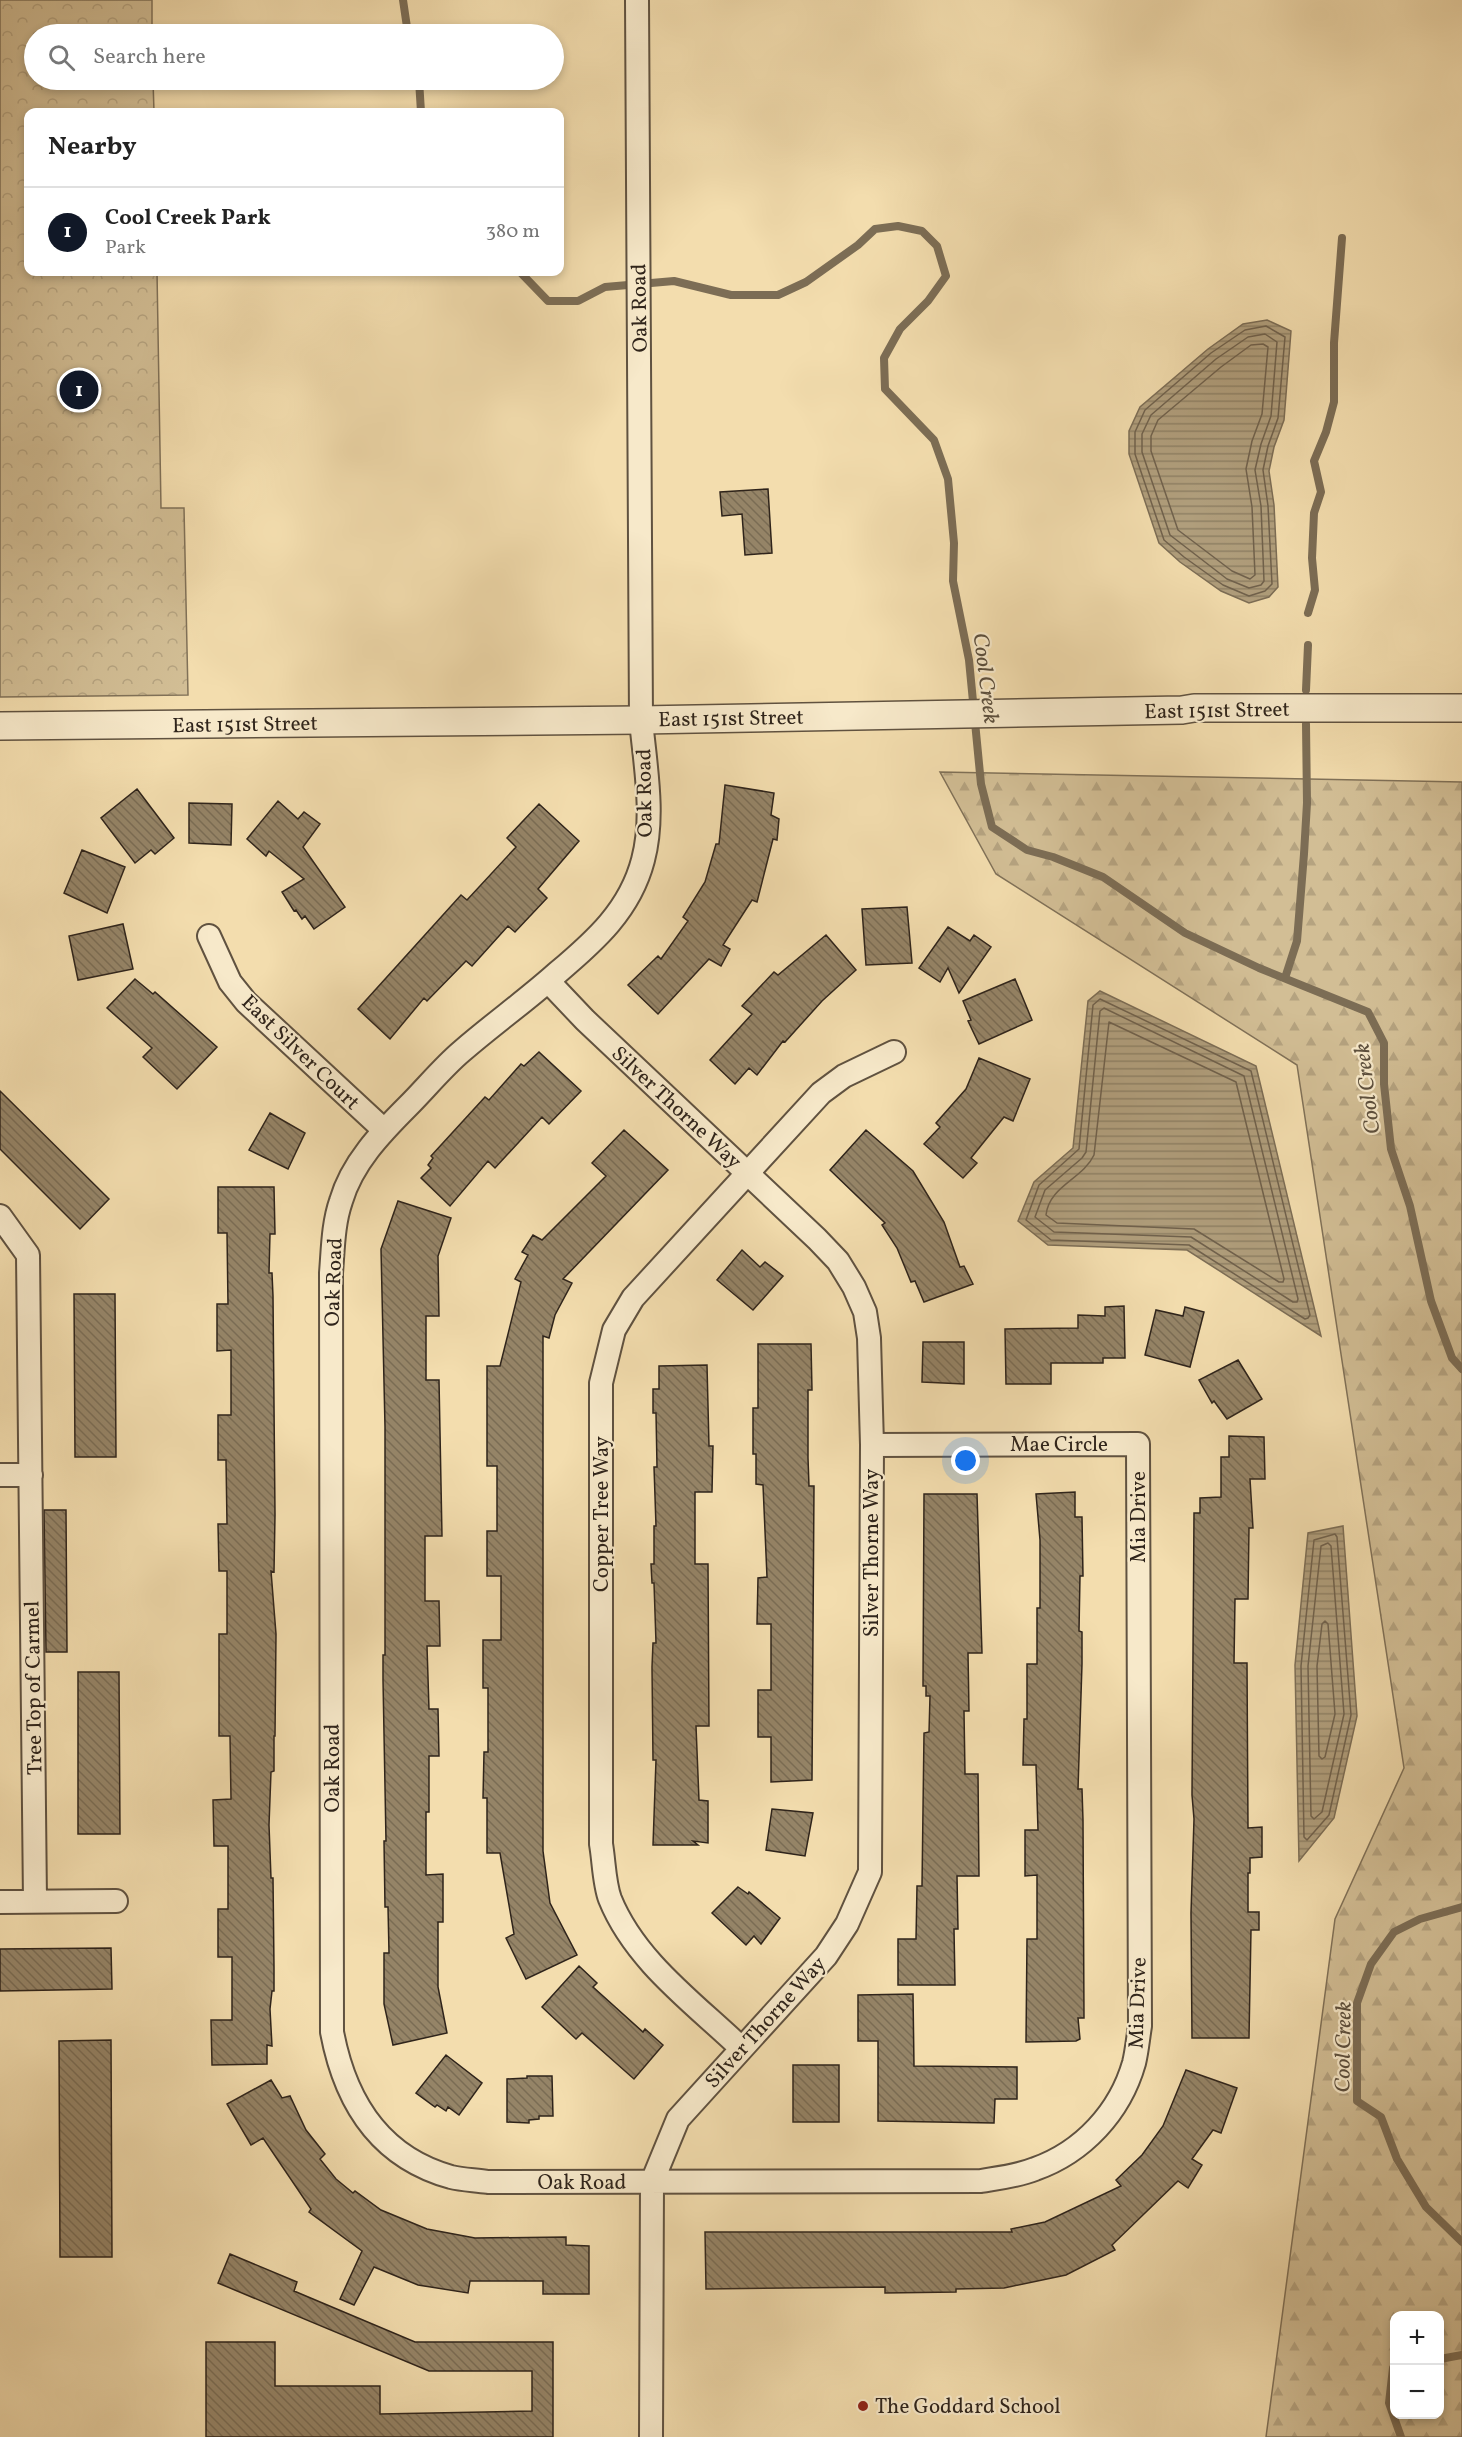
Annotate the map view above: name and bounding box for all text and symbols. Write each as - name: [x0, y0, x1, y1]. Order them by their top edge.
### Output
- search box: [24, 24, 564, 90]
- icon: search: [45, 41, 78, 74]
- text: Search here: [93, 42, 206, 73]
- text: Nearby: [48, 129, 137, 165]
- text: Cool Creek Park: [105, 203, 271, 234]
- text: 1: [63, 218, 72, 246]
- text: 380 m: [486, 218, 540, 246]
- text: Park: [105, 234, 146, 262]
- street label: Oak Road: [625, 263, 656, 353]
- pin: 1: [60, 368, 98, 412]
- water label: Cool Creek: [964, 631, 1005, 725]
- street label: East 151st Street: [1144, 696, 1290, 727]
- street label: East 151st Street: [658, 704, 804, 735]
- street label: East 151st Street: [172, 710, 318, 741]
- street label: Oak Road: [630, 748, 661, 838]
- street label: East Silver Court: [234, 989, 366, 1117]
- street label: Silver Thorne Way: [604, 1040, 748, 1177]
- water label: Cool Creek: [1348, 1042, 1389, 1136]
- street label: Oak Road: [318, 1237, 351, 1327]
- street label: Mae Circle: [1010, 1431, 1108, 1460]
- street label: Copper Tree Way: [588, 1435, 617, 1592]
- your location: [951, 1446, 980, 1475]
- street label: Silver Thorne Way: [858, 1468, 887, 1637]
- street label: Mia Drive: [1125, 1471, 1154, 1563]
- street label: Tree Top of Carmel: [18, 1601, 51, 1775]
- street label: Oak Road: [319, 1724, 348, 1812]
- street label: Silver Thorne Way: [699, 1950, 834, 2095]
- street label: Mia Drive: [1122, 1957, 1155, 2049]
- water label: Cool Creek: [1328, 2001, 1361, 2093]
- street label: Oak Road: [538, 2169, 626, 2198]
- map controls: [1390, 2311, 1444, 2419]
- button: +: [1390, 2311, 1444, 2365]
- button: −: [1390, 2365, 1444, 2419]
- place label: The Goddard School: [875, 2393, 1060, 2422]
- marker: The Goddard School: [856, 2399, 870, 2413]

